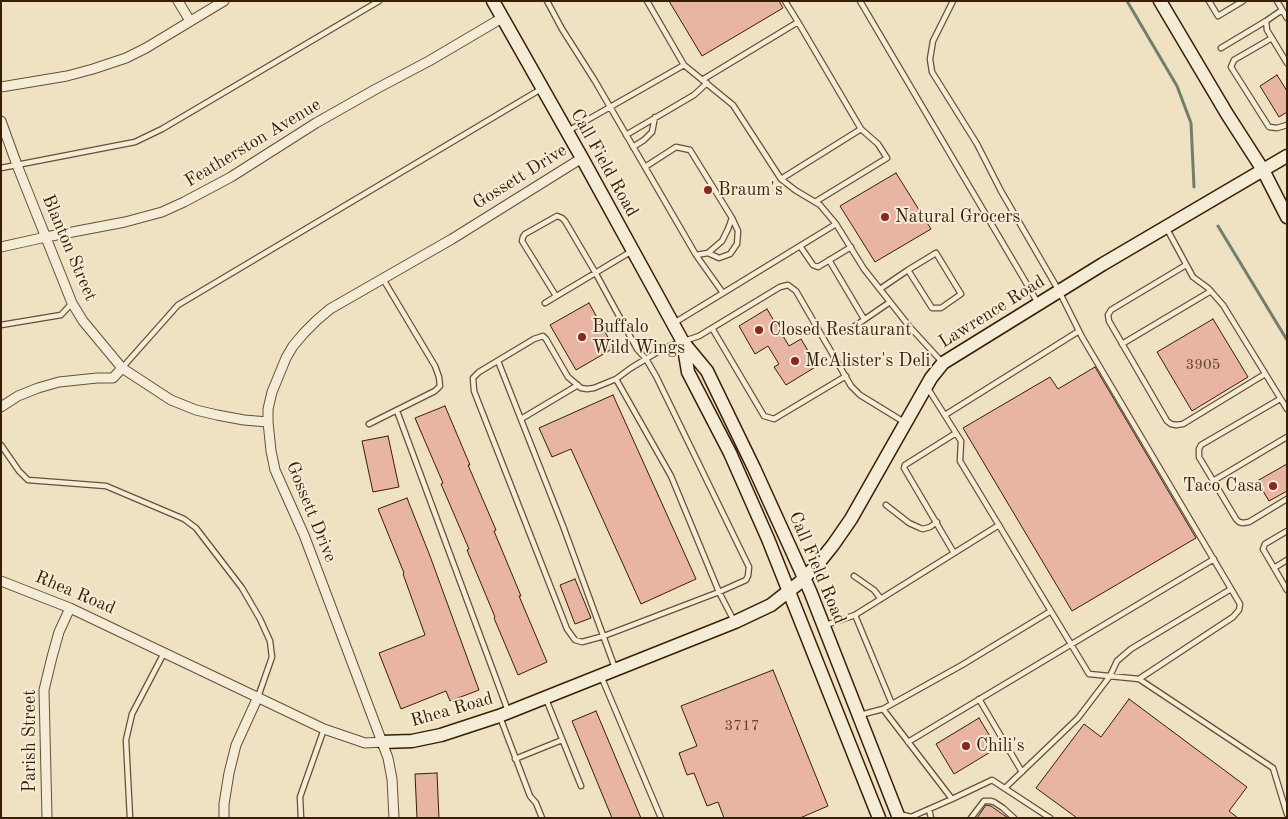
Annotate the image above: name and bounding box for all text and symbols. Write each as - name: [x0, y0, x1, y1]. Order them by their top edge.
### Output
- street label: Featherston Avenue: [181, 94, 325, 192]
- street label: Call Field Road: [565, 105, 643, 221]
- street label: Gossett Drive: [469, 140, 571, 214]
- place label: Braum's: [718, 179, 783, 201]
- marker: Braum's: [702, 184, 714, 196]
- street label: Blanton Street: [37, 192, 101, 304]
- place label: Natural Grocers: [895, 206, 1020, 228]
- marker: Natural Grocers: [879, 211, 891, 223]
- street label: Lawrence Road: [935, 271, 1049, 353]
- place label: Buffalo Wild Wings: [592, 316, 685, 358]
- place label: Closed Restaurant: [769, 319, 911, 341]
- marker: Closed Restaurant: [753, 324, 765, 336]
- marker: Buffalo Wild Wings: [576, 331, 588, 343]
- place label: McAlister's Deli: [805, 350, 930, 372]
- marker: McAlister's Deli: [789, 355, 801, 367]
- house number: 3905: [1186, 356, 1220, 374]
- street label: Gossett Drive: [281, 459, 341, 565]
- place label: Taco Casa: [1183, 475, 1263, 497]
- marker: Taco Casa: [1267, 480, 1279, 492]
- street label: Call Field Road: [784, 508, 850, 628]
- street label: Rhea Road: [32, 566, 118, 620]
- street label: Rhea Road: [408, 688, 496, 732]
- street label: Parish Street: [19, 690, 41, 792]
- house number: 3717: [725, 717, 759, 735]
- place label: Chili's: [976, 735, 1025, 757]
- marker: Chili's: [960, 740, 972, 752]

